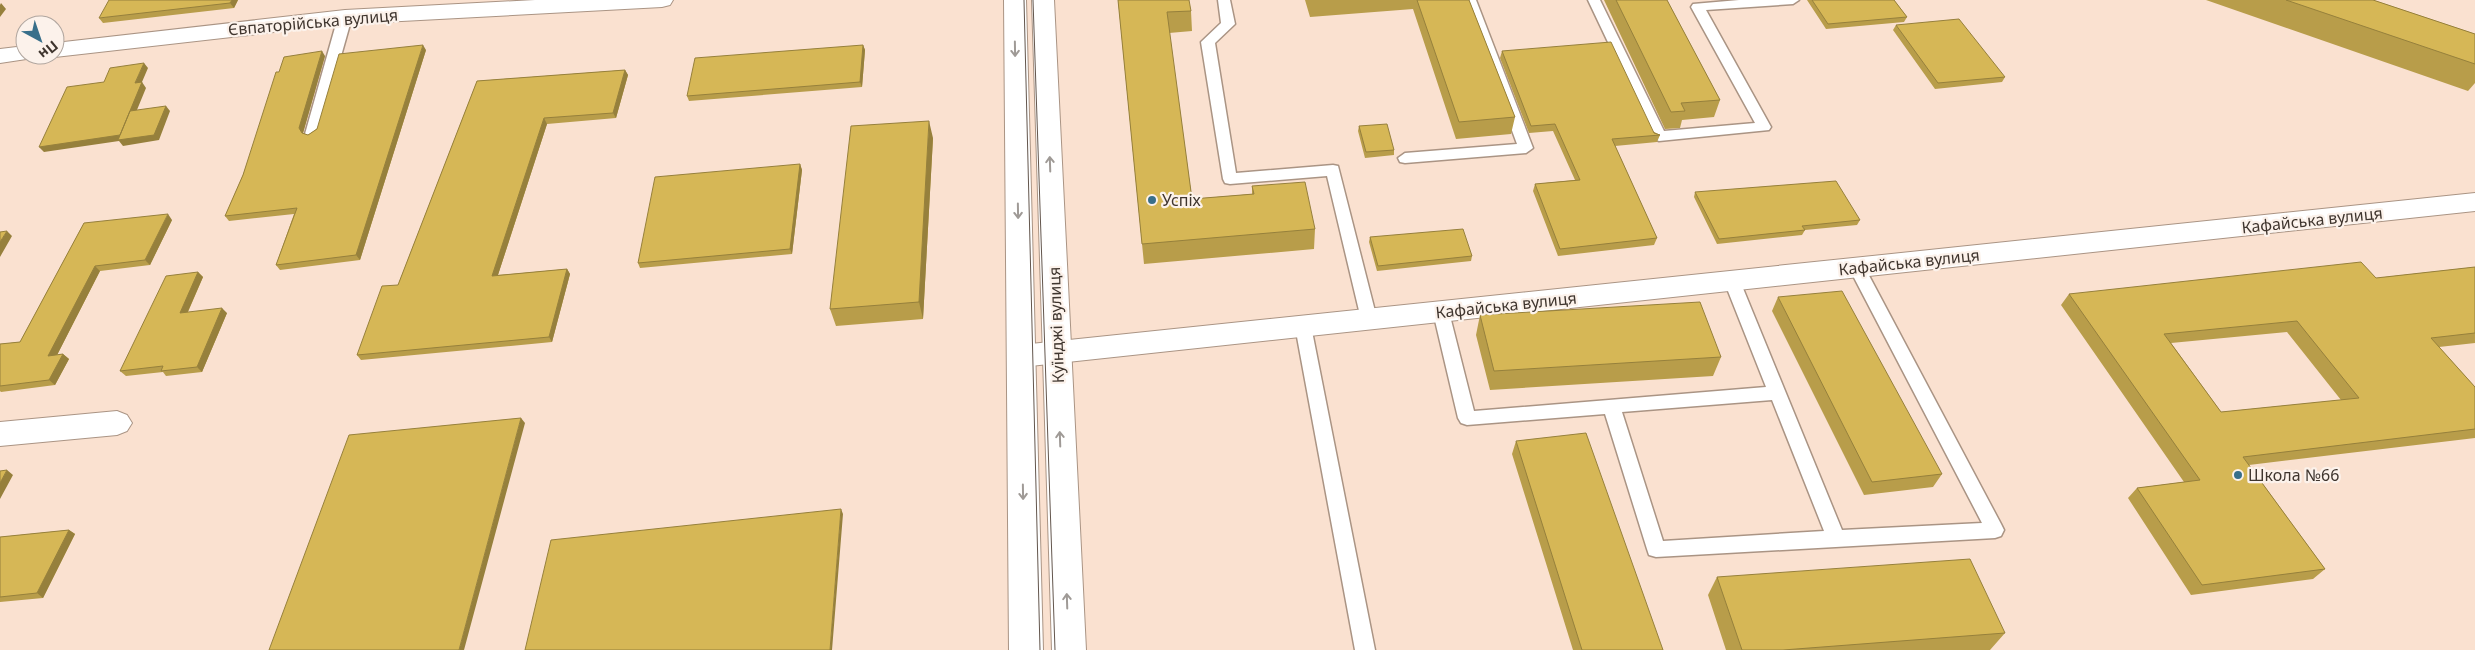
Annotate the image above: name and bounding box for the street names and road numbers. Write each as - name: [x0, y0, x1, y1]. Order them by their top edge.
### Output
- street label: Євпаторійська вулиця: [227, 4, 399, 40]
- street label: Кафайська вулиця: [2240, 202, 2384, 238]
- street label: Кафайська вулиця: [1837, 244, 1981, 280]
- street label: Куїнджі вулиця: [1043, 266, 1069, 384]
- street label: Кафайська вулиця: [1434, 287, 1578, 323]

